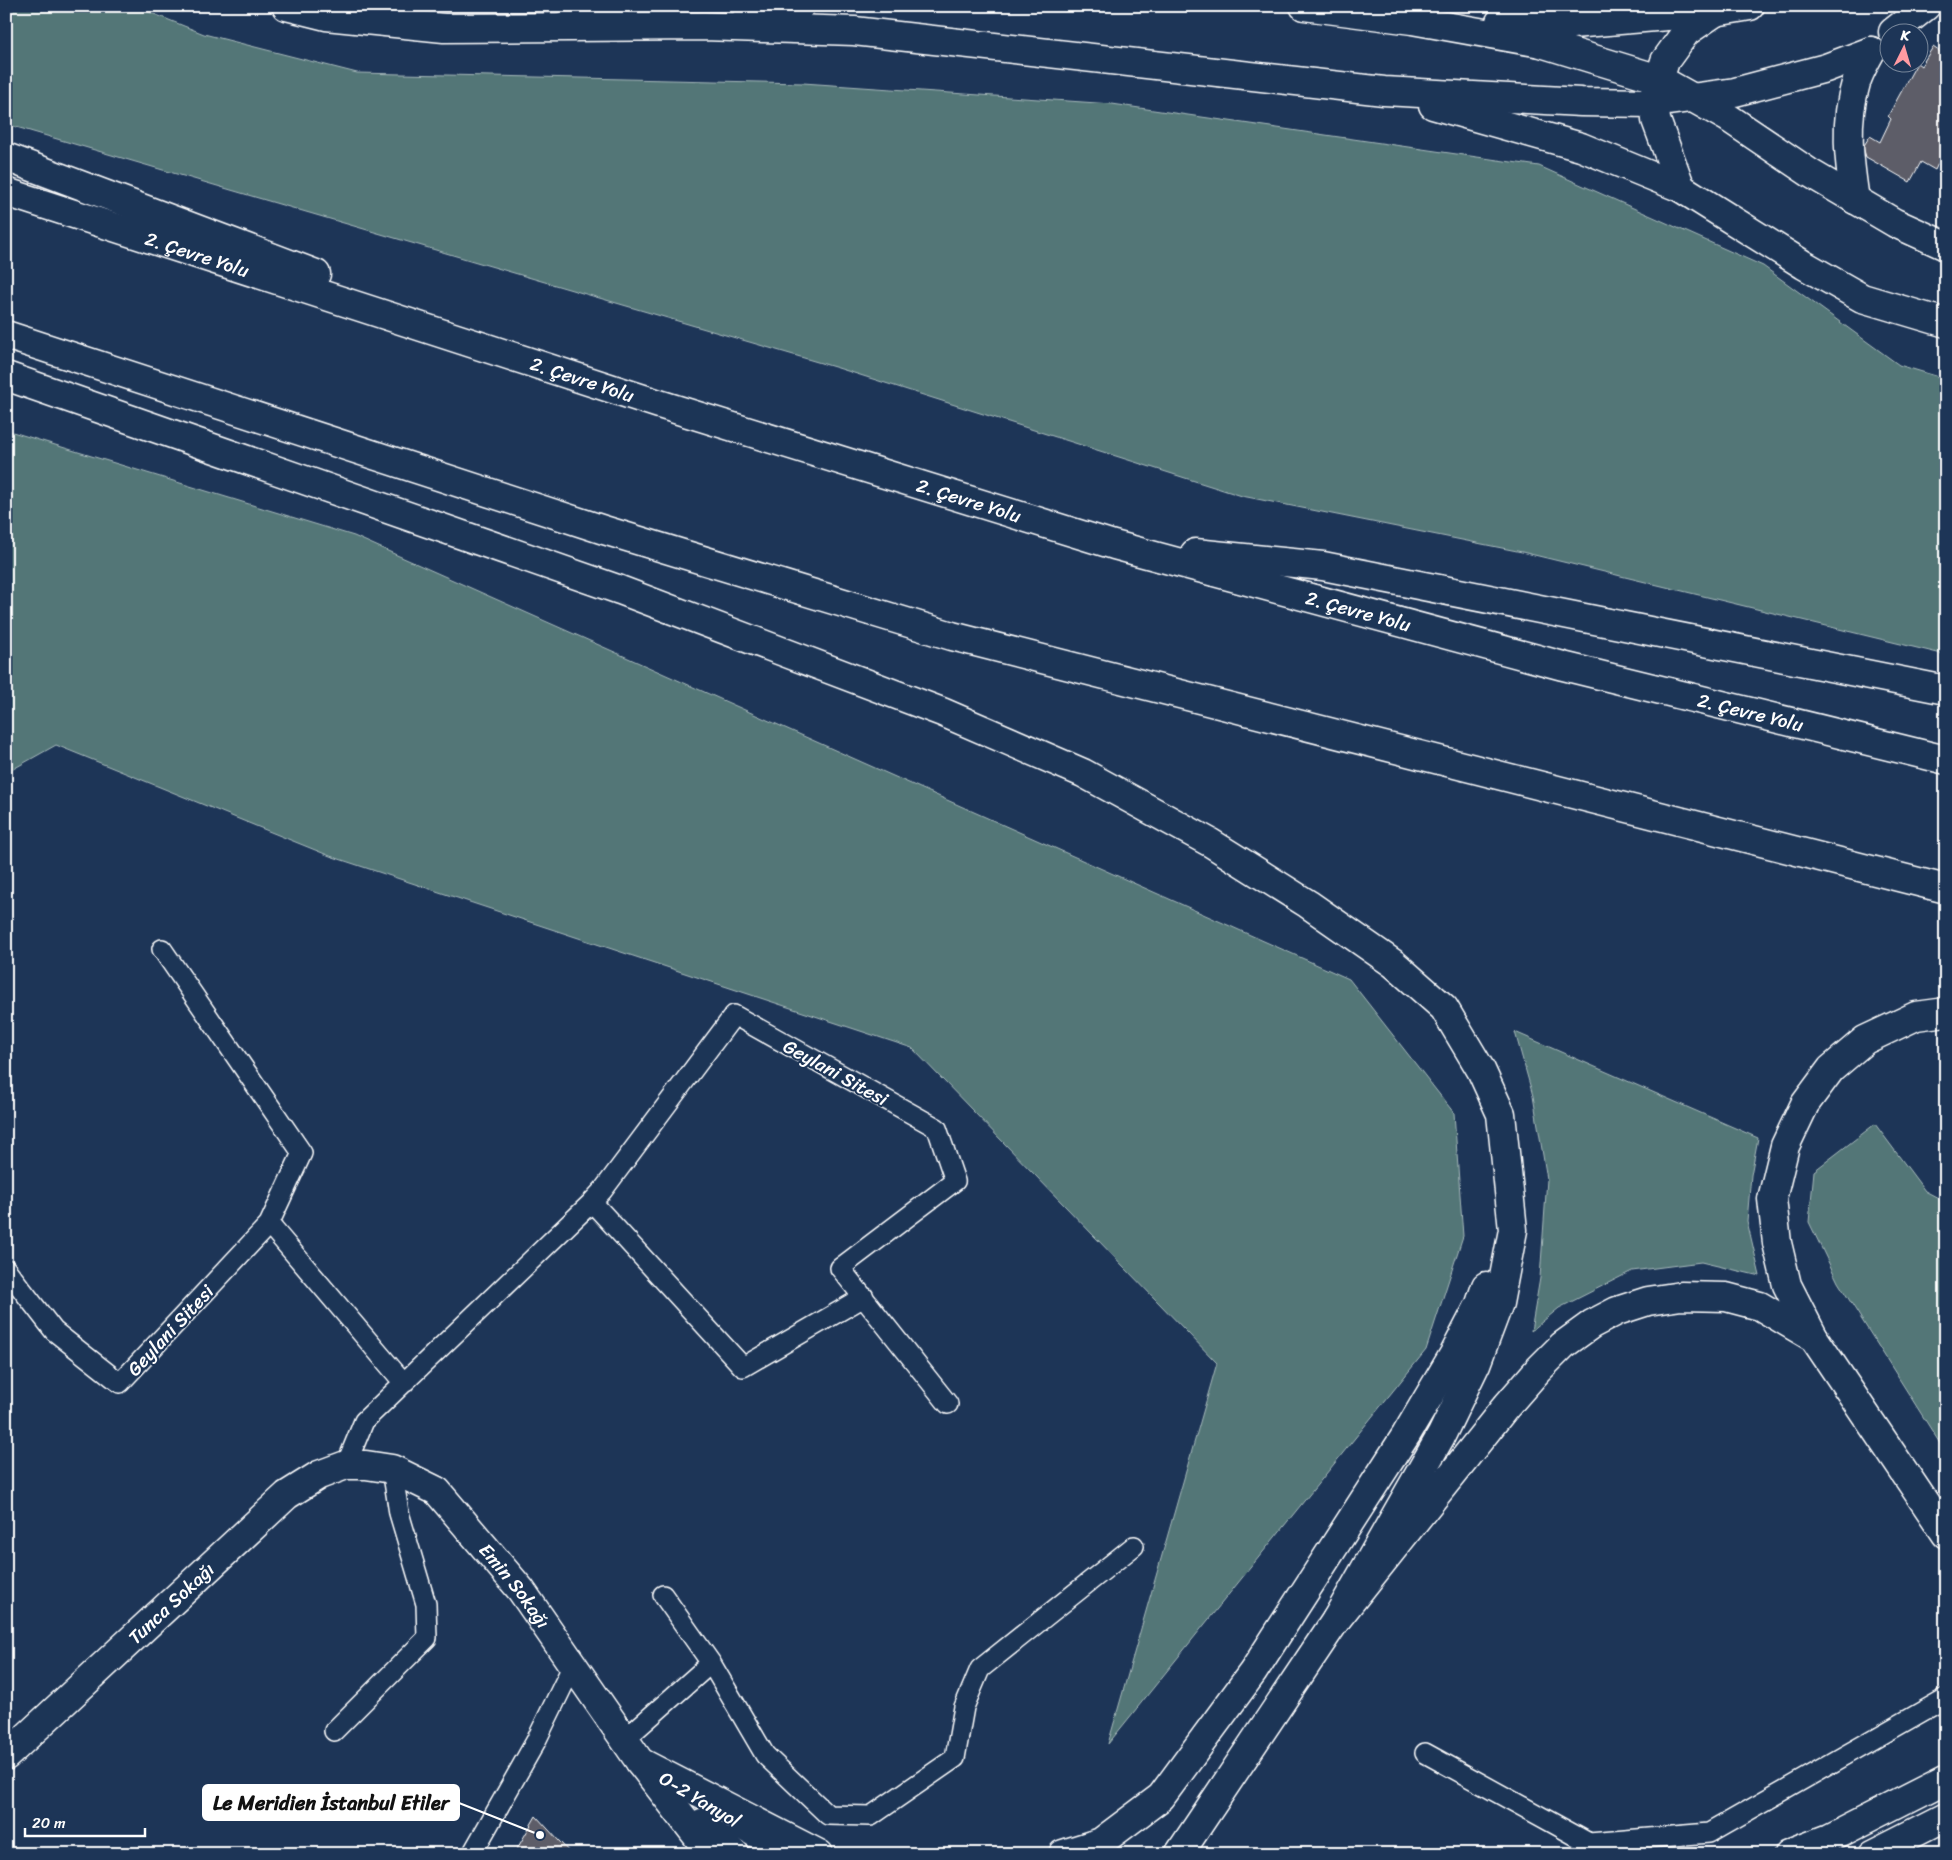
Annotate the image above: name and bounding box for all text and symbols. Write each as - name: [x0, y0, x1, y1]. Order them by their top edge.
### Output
- north arrow: [1880, 22, 1930, 72]
- text: K: [1899, 23, 1912, 49]
- street label: 2. Çevre Yolu: [141, 222, 253, 287]
- street label: 2. Çevre Yolu: [526, 347, 639, 412]
- street label: 2. Çevre Yolu: [912, 469, 1025, 532]
- street label: 2. Çevre Yolu: [1302, 581, 1415, 641]
- street label: 2. Çevre Yolu: [1694, 684, 1807, 741]
- street label: Geylani Sitesi: [777, 1030, 895, 1115]
- street label: Geylani Sitesi: [119, 1276, 223, 1384]
- street label: Emin Sokağı: [470, 1535, 559, 1636]
- street label: Tunca Sokağı: [120, 1554, 222, 1652]
- street label: O-2 Yanyol: [653, 1762, 747, 1837]
- callout: Le Meridien İstanbul Etiler: [203, 1785, 459, 1820]
- text: Le Meridien İstanbul Etiler: [213, 1786, 451, 1821]
- scale bar: [25, 1805, 145, 1837]
- text: 20 m: [32, 1810, 66, 1836]

